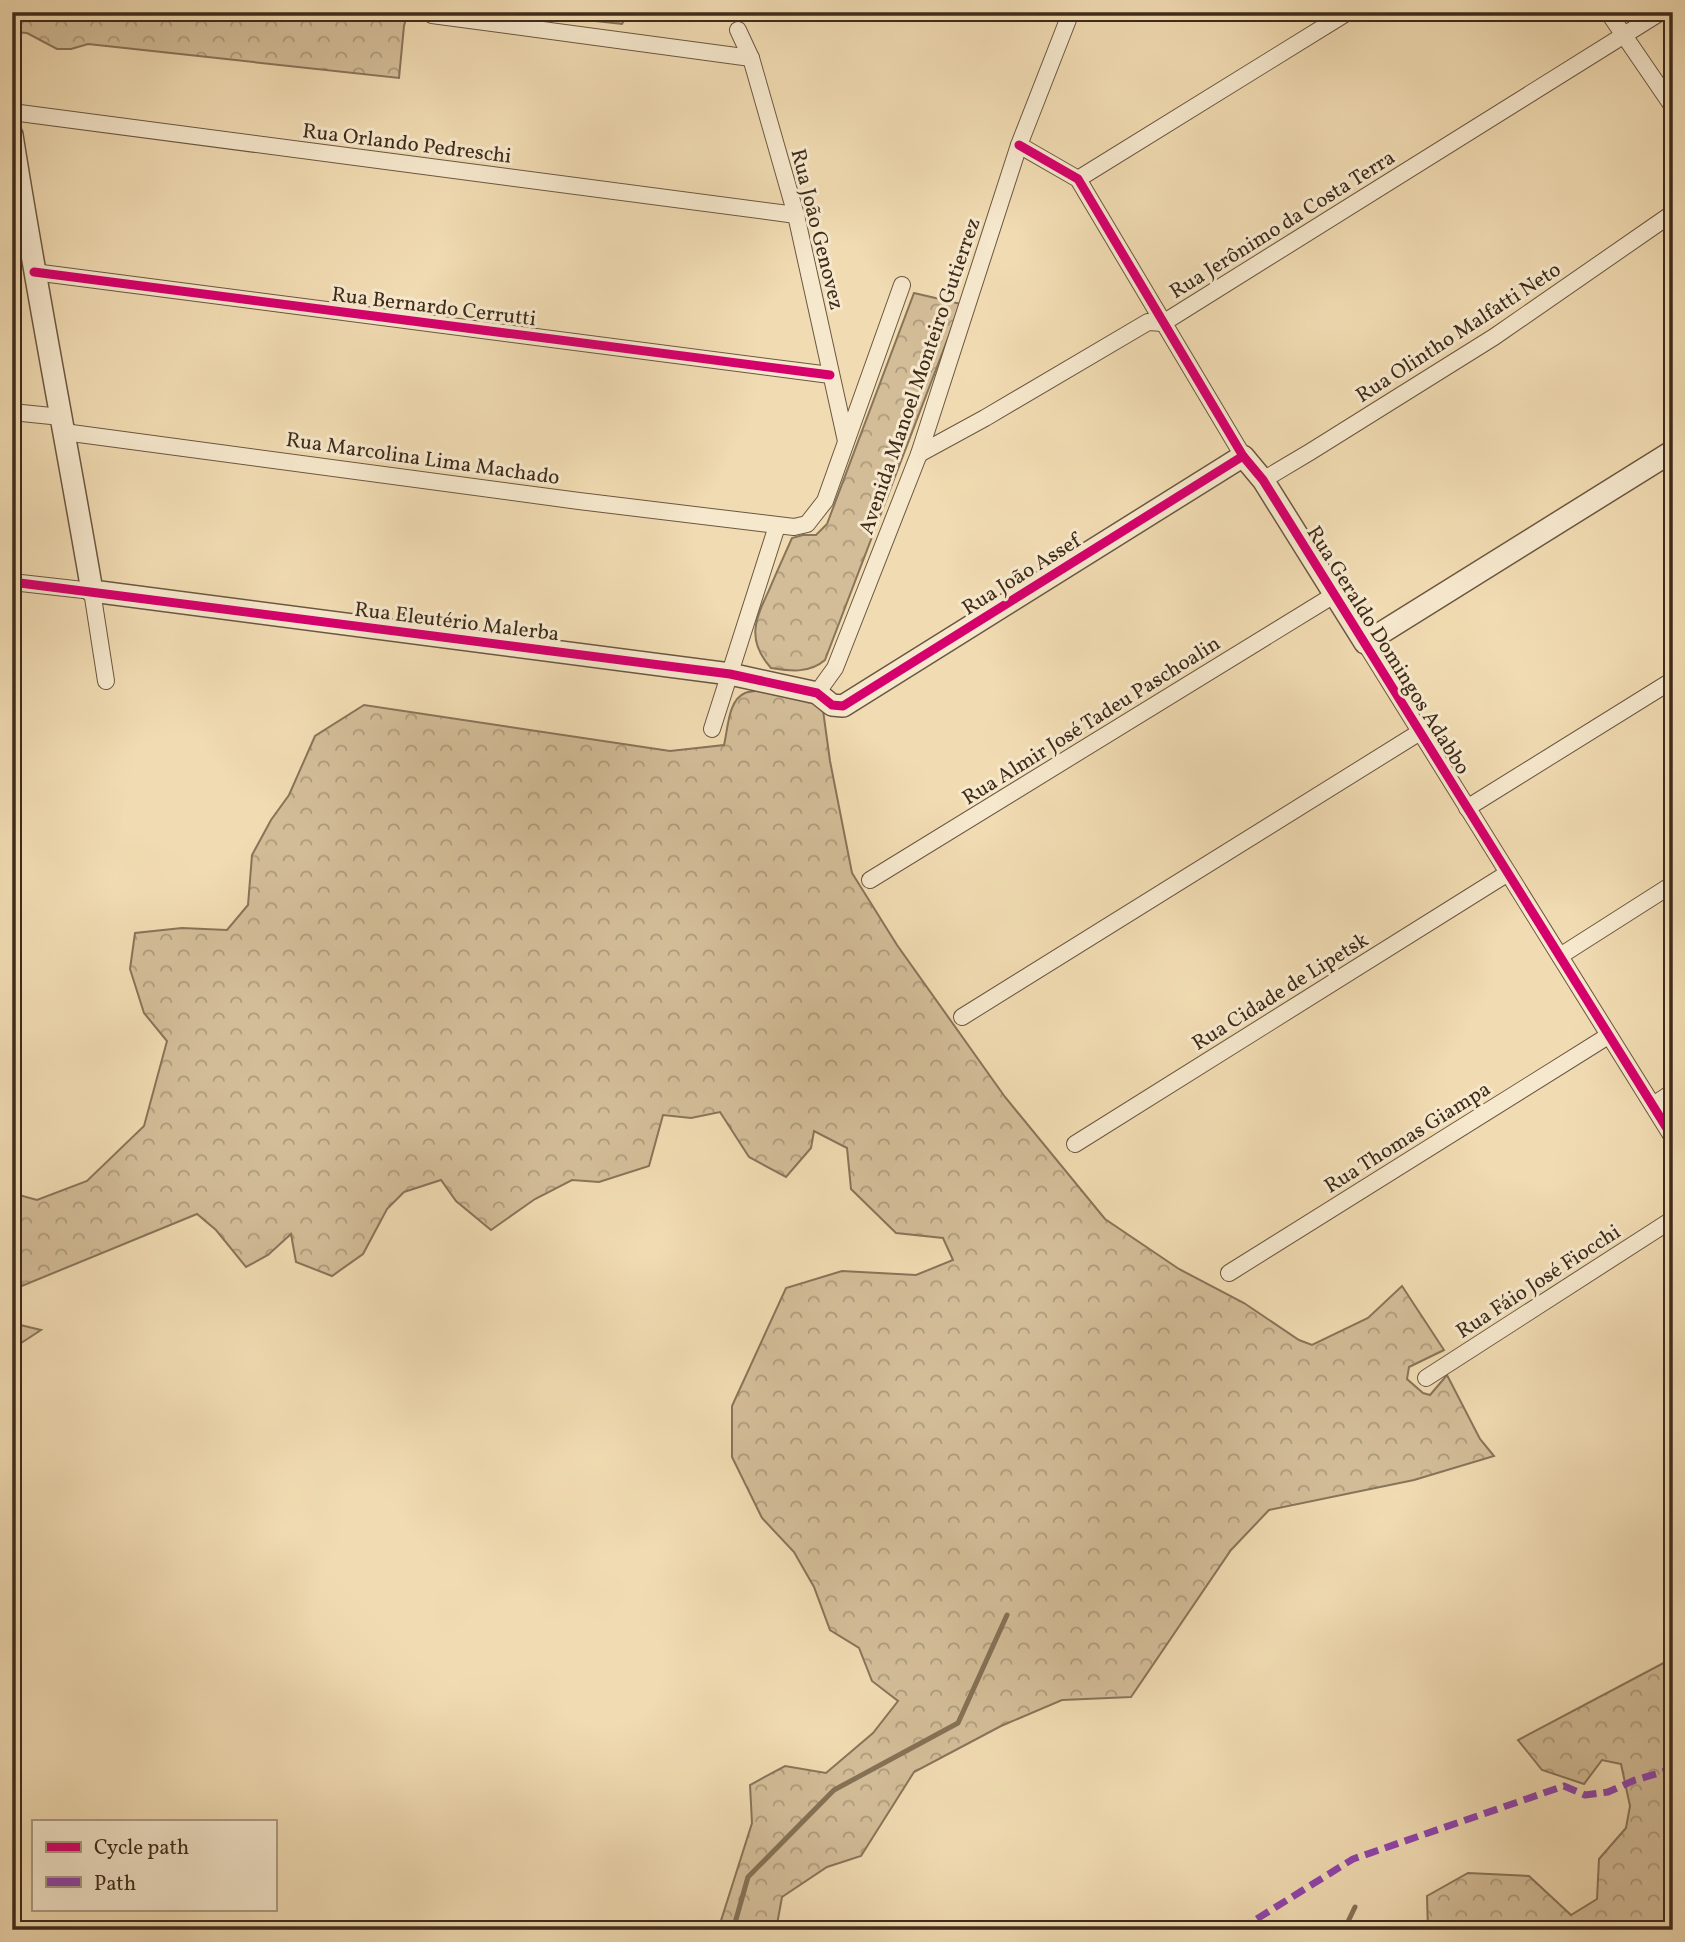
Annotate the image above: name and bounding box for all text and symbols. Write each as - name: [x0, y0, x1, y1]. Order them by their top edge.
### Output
- street label: Rua Orlando Pedreschi: [301, 117, 513, 172]
- street label: Rua Jerônimo da Costa Terra: [1164, 144, 1401, 307]
- street label: Rua João Genovez: [783, 146, 851, 313]
- street label: Avenida Manoel Monteiro Gutierrez: [852, 214, 988, 539]
- street label: Rua Olintho Malfatti Neto: [1351, 256, 1567, 411]
- street label: Rua Bernardo Cerrutti: [330, 281, 538, 334]
- street label: Rua Marcolina Lima Machado: [284, 426, 561, 493]
- street label: Rua Geraldo Domingos Adabbo: [1299, 521, 1476, 781]
- street label: Rua João Assef: [957, 526, 1088, 623]
- street label: Rua Eleutério Malerba: [353, 596, 561, 649]
- street label: Rua Almir José Tadeu Paschoalin: [957, 630, 1226, 813]
- street label: Rua Cidade de Lipetsk: [1187, 926, 1375, 1058]
- street label: Rua Thomas Giampa: [1319, 1075, 1497, 1201]
- street label: Rua Fáio José Fiocchi: [1451, 1218, 1627, 1346]
- legend: [32, 1820, 276, 1910]
- text: Cycle path: [94, 1834, 189, 1863]
- text: Path: [94, 1870, 136, 1899]

